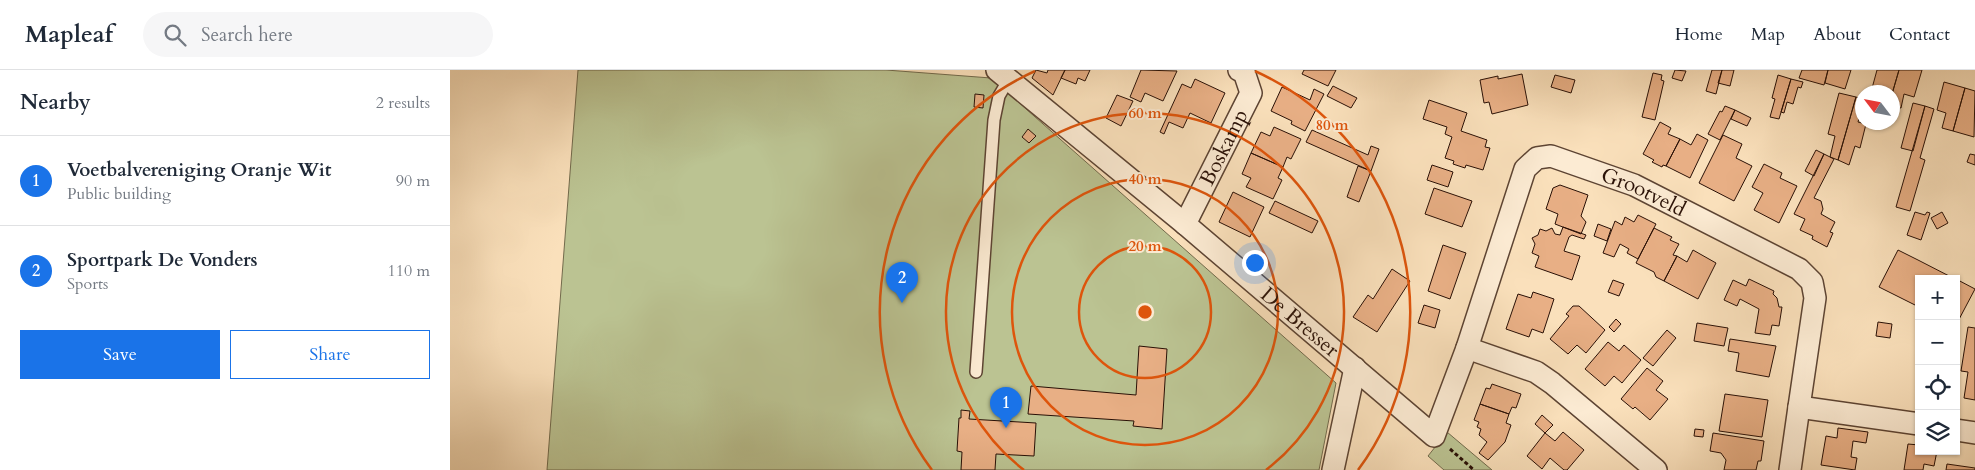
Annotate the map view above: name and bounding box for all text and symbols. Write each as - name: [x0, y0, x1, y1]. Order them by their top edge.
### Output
- search box: [143, 12, 493, 57]
- text: Mapleaf: [25, 18, 113, 51]
- icon: search: [161, 21, 189, 49]
- text: Search here: [201, 22, 293, 48]
- text: Home: [1675, 22, 1723, 47]
- text: Map: [1751, 22, 1785, 47]
- text: About: [1813, 22, 1861, 47]
- text: Contact: [1889, 22, 1950, 47]
- north arrow: [1855, 85, 1900, 130]
- text: Nearby: [20, 88, 91, 117]
- text: 2 results: [376, 92, 430, 114]
- text: 60 m: [1128, 103, 1162, 123]
- street label: Boskamp: [1193, 104, 1256, 191]
- text: 80 m: [1315, 115, 1349, 135]
- text: Voetbalvereniging Oranje Wit: [67, 157, 332, 183]
- street label: Grootveld: [1597, 161, 1691, 224]
- text: 40 m: [1128, 169, 1162, 189]
- text: 1: [32, 170, 40, 192]
- text: 90 m: [396, 170, 430, 192]
- text: Public building: [67, 183, 171, 205]
- text: 20 m: [1128, 236, 1162, 256]
- text: Sportpark De Vonders: [67, 247, 258, 273]
- your location: [1242, 250, 1268, 276]
- text: 2: [32, 260, 40, 282]
- text: 110 m: [388, 260, 430, 282]
- pin: 2: [886, 262, 918, 303]
- text: Sports: [67, 273, 108, 295]
- map controls: [1915, 275, 1960, 455]
- button: +: [1915, 275, 1960, 320]
- street label: De Bresser: [1254, 280, 1345, 364]
- centre of rings: [1136, 303, 1154, 321]
- button: −: [1915, 320, 1960, 365]
- button: Save: [20, 330, 220, 379]
- button: Share: [230, 330, 430, 379]
- button: locate: [1915, 365, 1960, 410]
- pin: 1: [990, 387, 1022, 428]
- button: layers: [1915, 410, 1960, 455]

